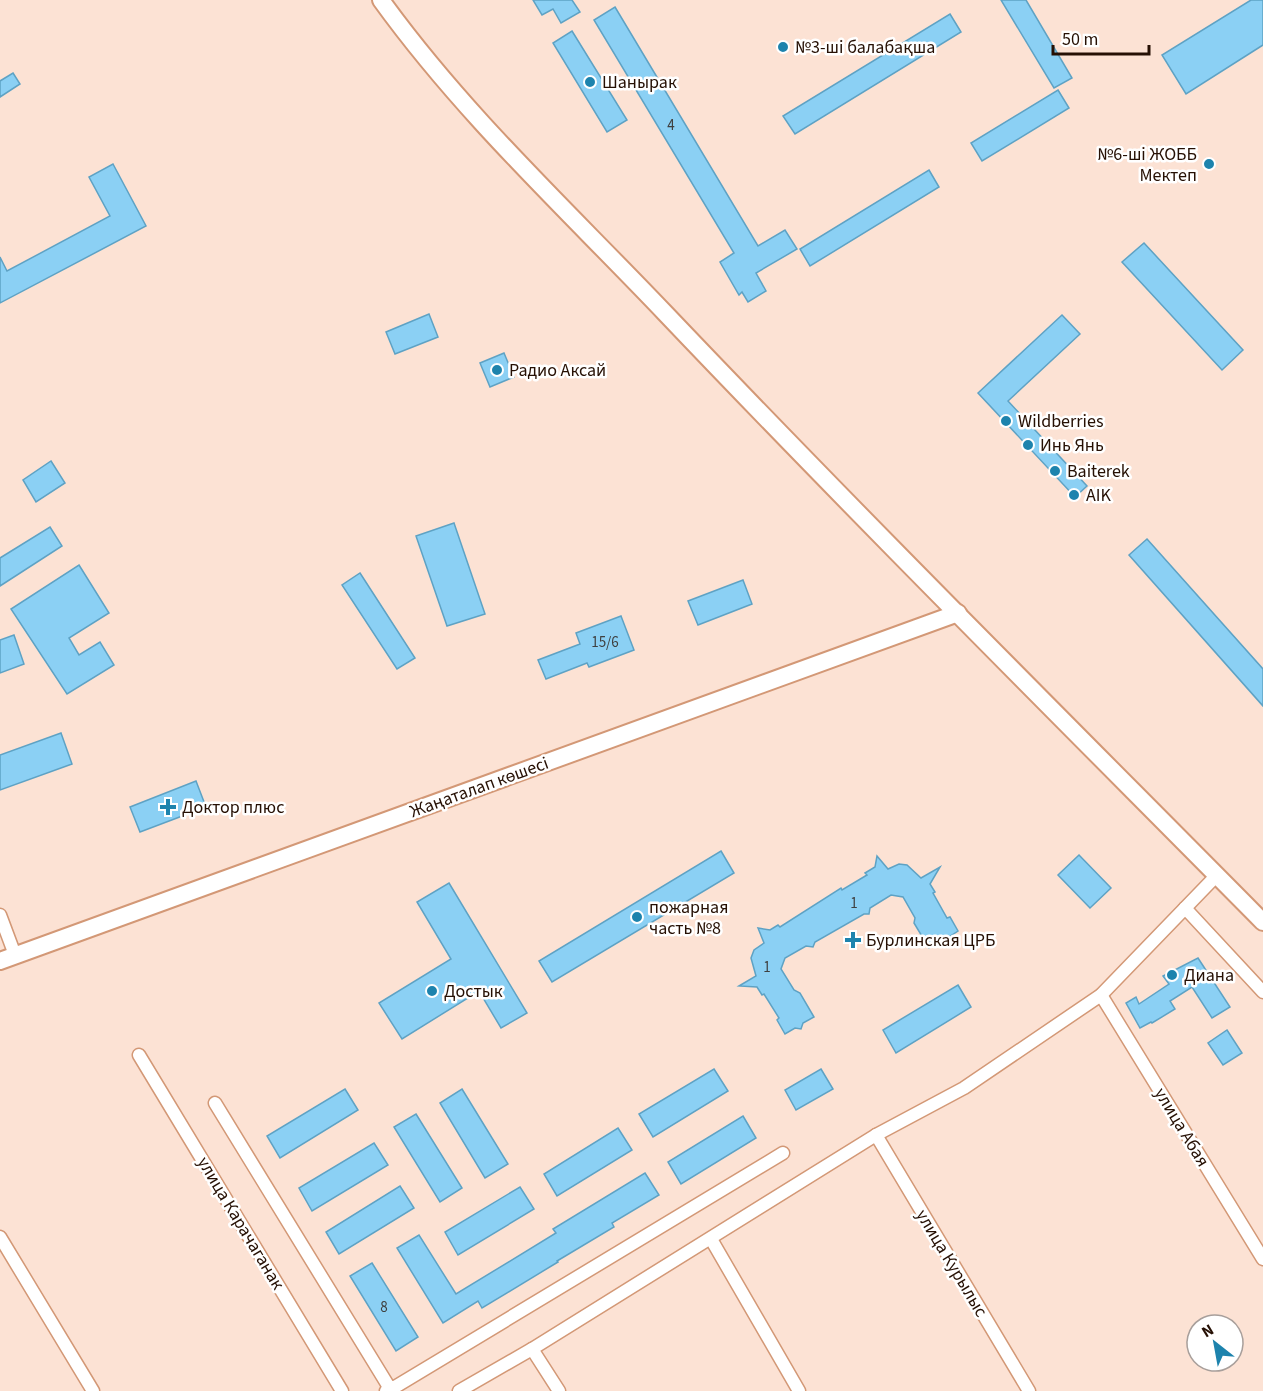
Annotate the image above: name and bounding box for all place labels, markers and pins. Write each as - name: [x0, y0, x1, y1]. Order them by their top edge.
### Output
- place label: №3-ші балабақша: [795, 35, 935, 60]
- marker: №3-ші балабақша: [776, 40, 790, 54]
- place label: Шанырак: [602, 70, 677, 95]
- marker: Шанырак: [583, 75, 597, 89]
- place label: №6-ші ЖОББ Мектеп: [1097, 142, 1197, 188]
- marker: №6-ші ЖОББ Мектеп: [1202, 157, 1216, 171]
- place label: Радио Аксай: [509, 358, 606, 383]
- marker: Радио Аксай: [490, 363, 504, 377]
- place label: Wildberries: [1018, 409, 1103, 434]
- marker: Wildberries: [999, 414, 1013, 428]
- place label: Инь Янь: [1040, 433, 1104, 458]
- marker: Инь Янь: [1021, 438, 1035, 452]
- place label: Baiterek: [1067, 459, 1130, 484]
- marker: Baiterek: [1048, 464, 1062, 478]
- place label: AIK: [1086, 483, 1112, 508]
- marker: AIK: [1067, 488, 1081, 502]
- place label: Доктор плюс: [182, 795, 284, 820]
- marker: Доктор плюс: [159, 798, 177, 816]
- place label: пожарная часть №8: [649, 895, 728, 941]
- marker: пожарная часть №8: [630, 910, 644, 924]
- place label: Бурлинская ЦРБ: [866, 928, 995, 953]
- marker: Бурлинская ЦРБ: [844, 931, 862, 949]
- place label: Диана: [1184, 963, 1234, 988]
- marker: Диана: [1165, 968, 1179, 982]
- place label: Достык: [444, 979, 503, 1004]
- marker: Достык: [425, 984, 439, 998]

